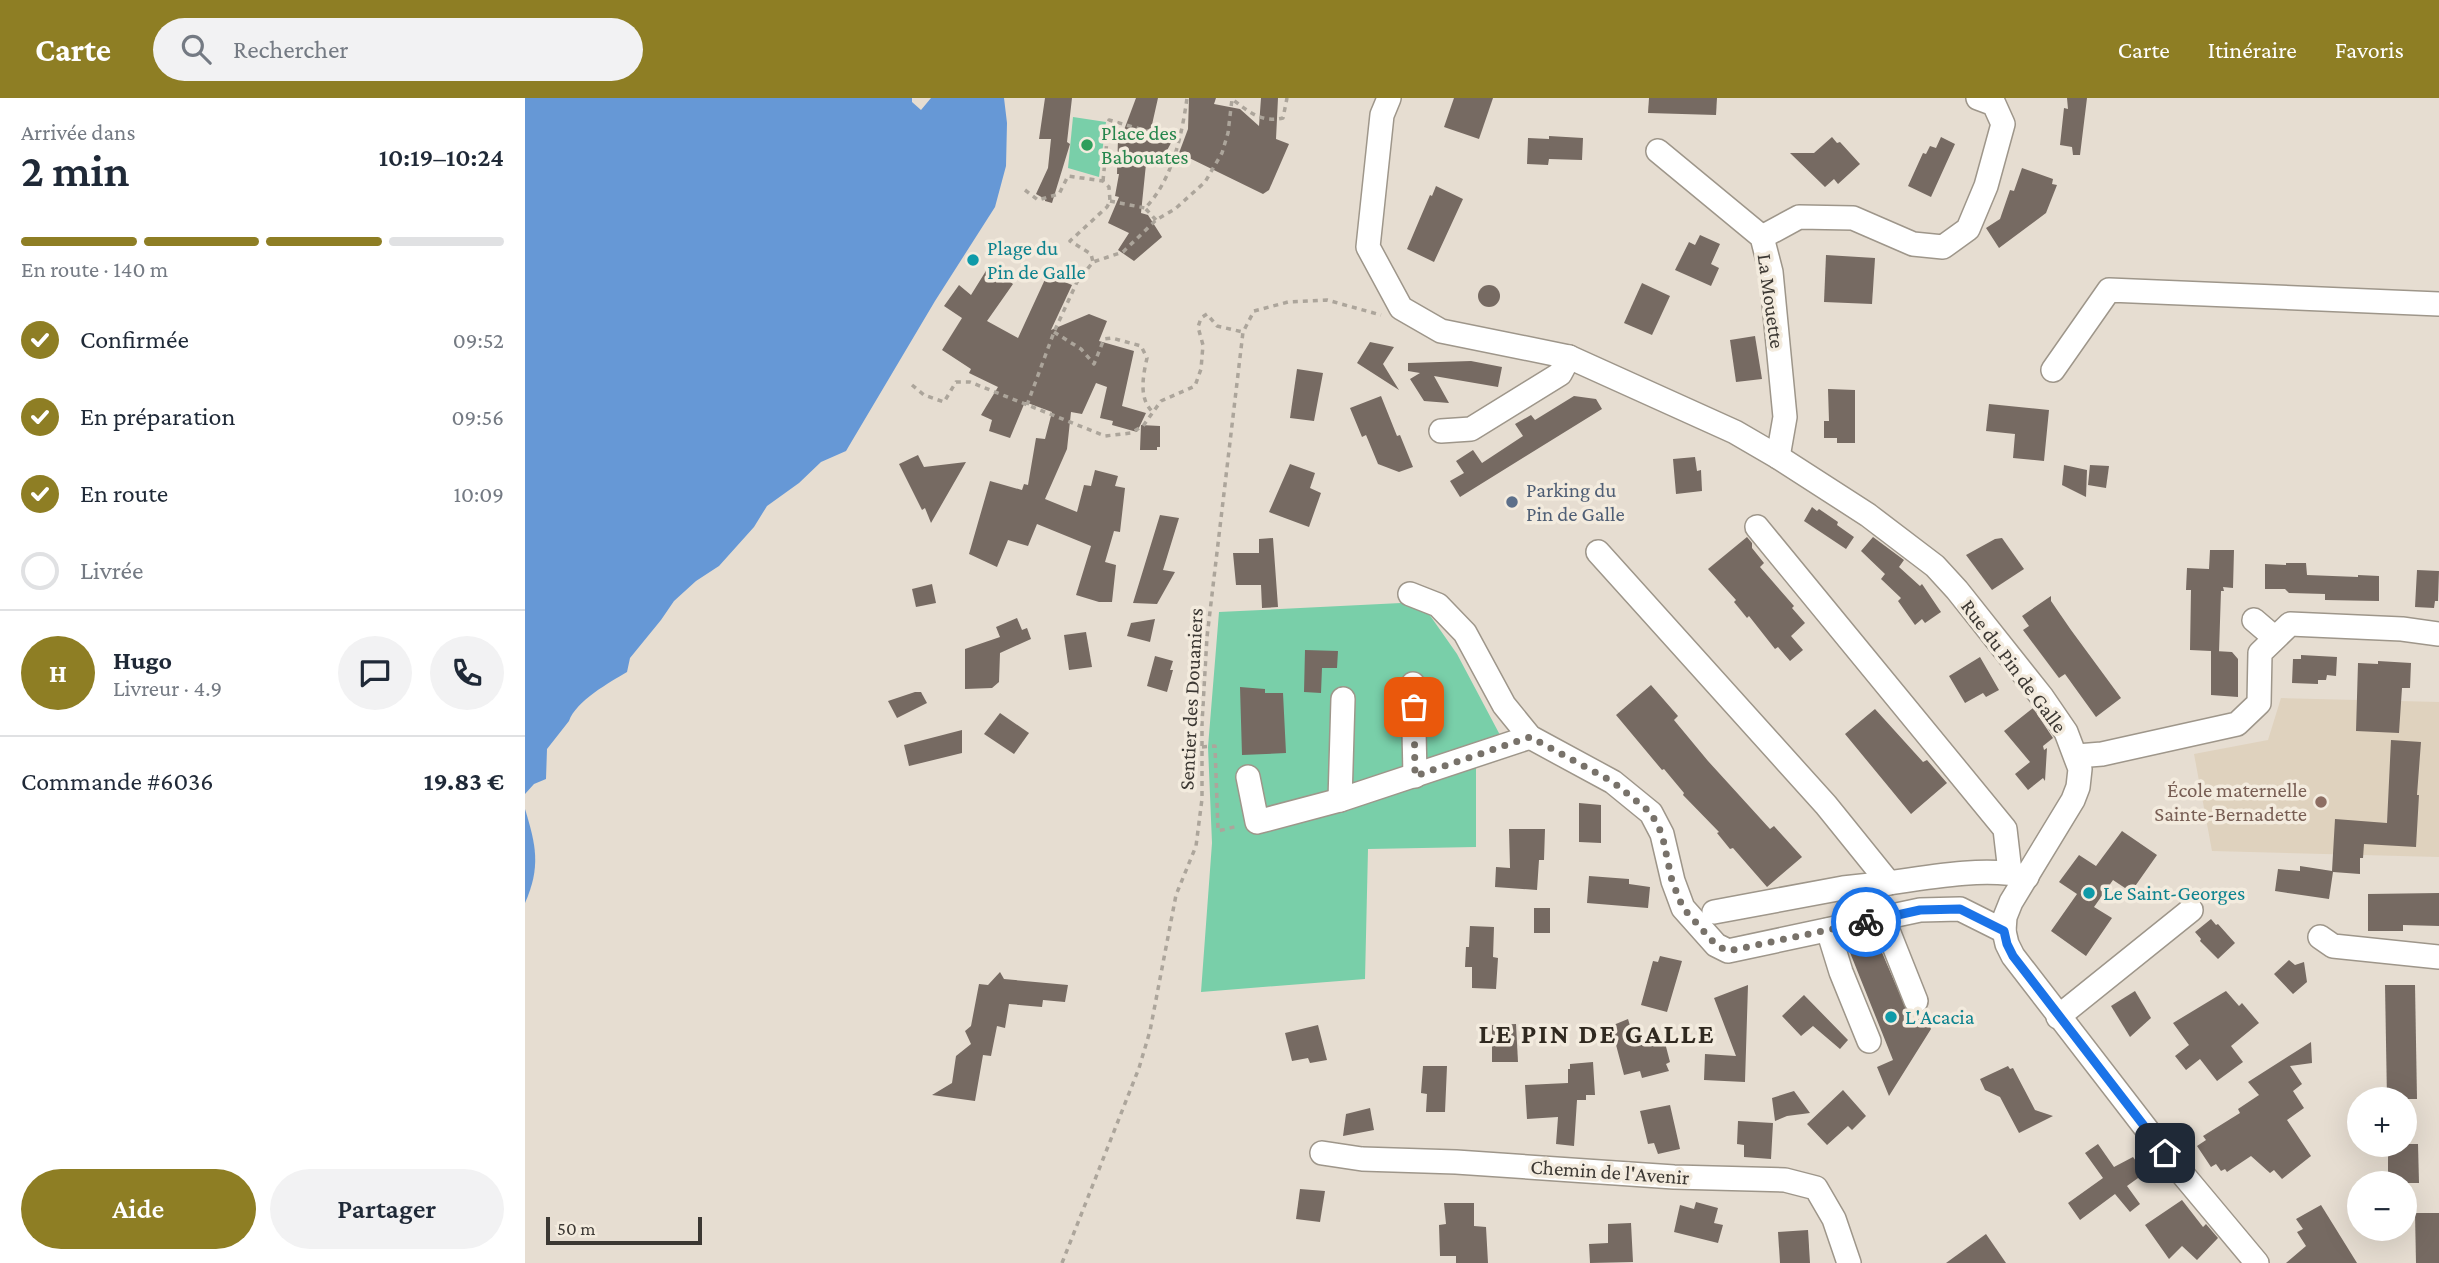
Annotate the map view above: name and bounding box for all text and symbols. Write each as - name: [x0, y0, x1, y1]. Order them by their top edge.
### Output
- search box: [153, 18, 643, 81]
- icon: search: [177, 30, 215, 68]
- text: Carte: [35, 31, 111, 68]
- text: Rechercher: [233, 35, 349, 64]
- text: Carte: [2118, 36, 2170, 63]
- text: Itinéraire: [2208, 36, 2297, 63]
- text: Favoris: [2335, 36, 2404, 63]
- text: Arrivée dans: [21, 119, 136, 145]
- place label: Place des Babouates: [1101, 121, 1189, 169]
- marker: Place des Babouates: [1079, 137, 1095, 153]
- text: 10:19–10:24: [379, 143, 504, 172]
- text: 2 min: [21, 145, 129, 196]
- place label: Plage du Pin de Galle: [987, 236, 1086, 284]
- marker: Plage du Pin de Galle: [965, 252, 981, 268]
- street label: La Mouette: [1752, 252, 1790, 350]
- text: En route · 140 m: [21, 256, 168, 282]
- icon: check: [21, 321, 59, 359]
- text: Confirmée: [80, 325, 189, 354]
- text: 09:52: [453, 327, 504, 353]
- icon: check: [21, 398, 59, 436]
- text: En préparation: [80, 402, 235, 431]
- text: 09:56: [452, 404, 504, 430]
- icon: check: [21, 475, 59, 513]
- place label: Parking du Pin de Galle: [1526, 478, 1625, 526]
- text: En route: [80, 479, 168, 508]
- text: 10:09: [453, 481, 504, 507]
- marker: Parking du Pin de Galle: [1504, 494, 1520, 510]
- text: Livrée: [80, 556, 143, 585]
- street label: Rue du Pin de Galle: [1956, 595, 2072, 737]
- street label: Sentier des Douaniers: [1174, 607, 1208, 791]
- button: chat: [338, 636, 412, 710]
- button: phone: [430, 636, 504, 710]
- text: Hugo: [113, 646, 172, 675]
- text: H: [49, 659, 67, 688]
- text: Livreur · 4.9: [113, 675, 222, 701]
- pin: [1384, 677, 1444, 737]
- icon: bag: [1395, 688, 1433, 726]
- text: Commande #6036: [21, 767, 213, 796]
- text: 19.83 €: [424, 767, 504, 796]
- place label: École maternelle Sainte-Bernadette: [2154, 778, 2307, 826]
- marker: École maternelle Sainte-Bernadette: [2313, 794, 2329, 810]
- place label: Le Saint-Georges: [2103, 881, 2245, 905]
- marker: Le Saint-Georges: [2081, 885, 2097, 901]
- courier: [1831, 887, 1901, 957]
- icon: bike: [1847, 903, 1885, 941]
- place label: L'Acacia: [1905, 1005, 1975, 1029]
- marker: L'Acacia: [1883, 1009, 1899, 1025]
- district label: LE PIN DE GALLE: [1478, 1018, 1716, 1049]
- map controls: [2347, 1087, 2417, 1241]
- button: +: [2347, 1087, 2417, 1157]
- pin: [2135, 1123, 2195, 1183]
- icon: home: [2146, 1134, 2184, 1172]
- street label: Chemin de l'Avenir: [1530, 1154, 1691, 1190]
- button: Aide: [21, 1169, 256, 1249]
- button: Partager: [270, 1169, 504, 1249]
- button: −: [2347, 1171, 2417, 1241]
- scale bar: [546, 1214, 702, 1246]
- text: 50 m: [557, 1218, 596, 1239]

